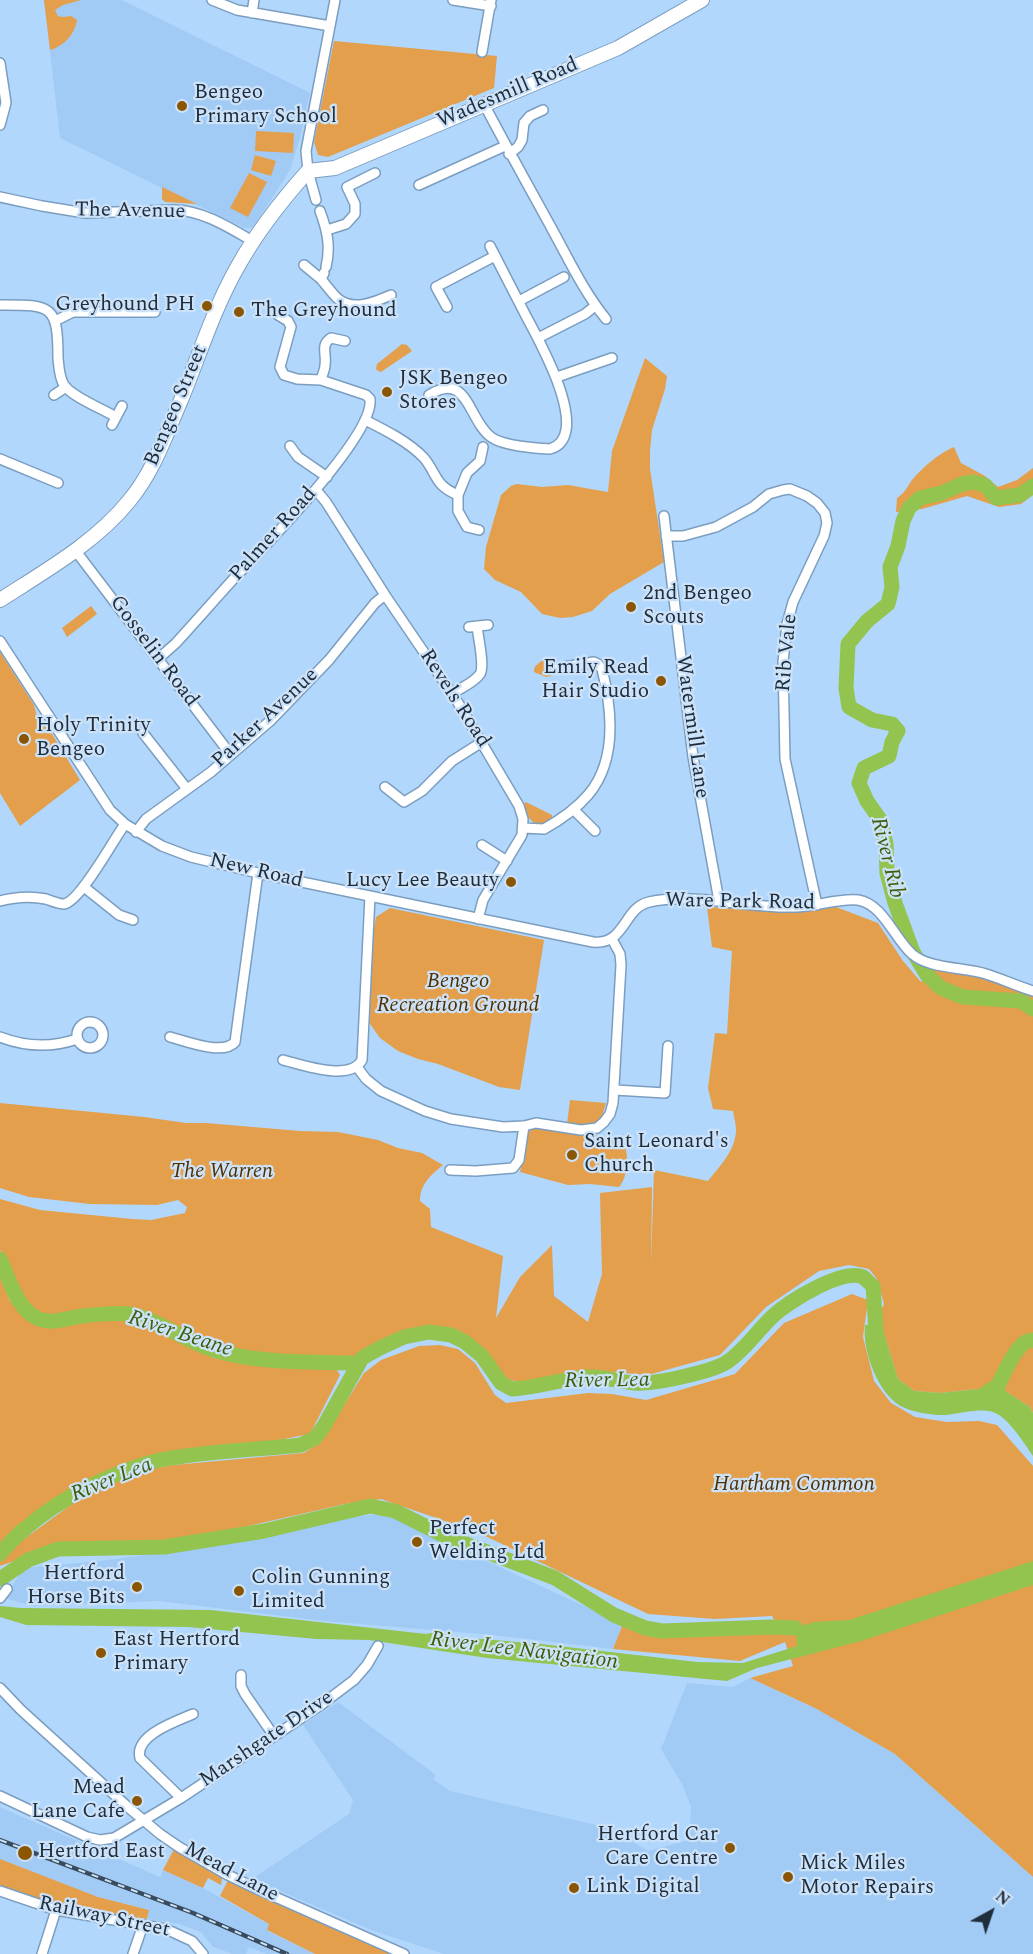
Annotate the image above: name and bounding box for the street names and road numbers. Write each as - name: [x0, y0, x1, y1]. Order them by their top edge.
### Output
- street label: Wadesmill Road: [434, 53, 582, 135]
- street label: The Avenue: [74, 198, 186, 226]
- street label: Bengeo Street: [140, 342, 214, 470]
- street label: Palmer Road: [225, 483, 323, 587]
- street label: Gosselin Road: [103, 591, 203, 713]
- street label: Rib Vale: [772, 613, 804, 693]
- street label: Revels Road: [413, 645, 495, 753]
- street label: Watermill Lane: [668, 654, 714, 800]
- street label: Parker Avenue: [208, 663, 324, 775]
- street label: New Road: [207, 849, 305, 895]
- street label: Ware Park Road: [665, 889, 815, 917]
- street label: Marshgate Drive: [195, 1686, 339, 1794]
- street label: Mead Lane: [179, 1838, 283, 1908]
- street label: Railway Street: [36, 1892, 172, 1944]

